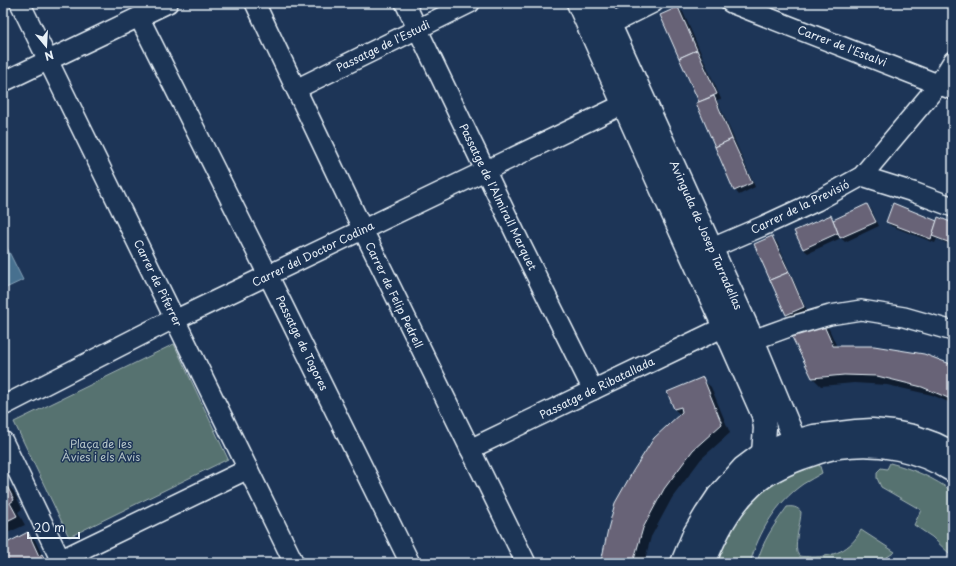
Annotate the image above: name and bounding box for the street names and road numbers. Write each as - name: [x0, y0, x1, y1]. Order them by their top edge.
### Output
- street label: Passatge de l'Estudi: [333, 15, 433, 76]
- street label: Carrer de l'Estalvi: [795, 21, 889, 70]
- street label: Passatge de l'Almirall Marquet: [455, 120, 542, 274]
- street label: Avinguda de Josep Tarradellas: [666, 157, 747, 312]
- street label: Carrer de la Previsió: [748, 175, 852, 238]
- street label: Carrer del Doctor Codina: [249, 217, 377, 291]
- street label: Carrer de Piferrer: [130, 236, 187, 329]
- street label: Carrer de Felip Pedrell: [361, 239, 428, 351]
- street label: Passatge de Togores: [272, 292, 333, 393]
- street label: Passatge de Ribatallada: [536, 352, 657, 423]

